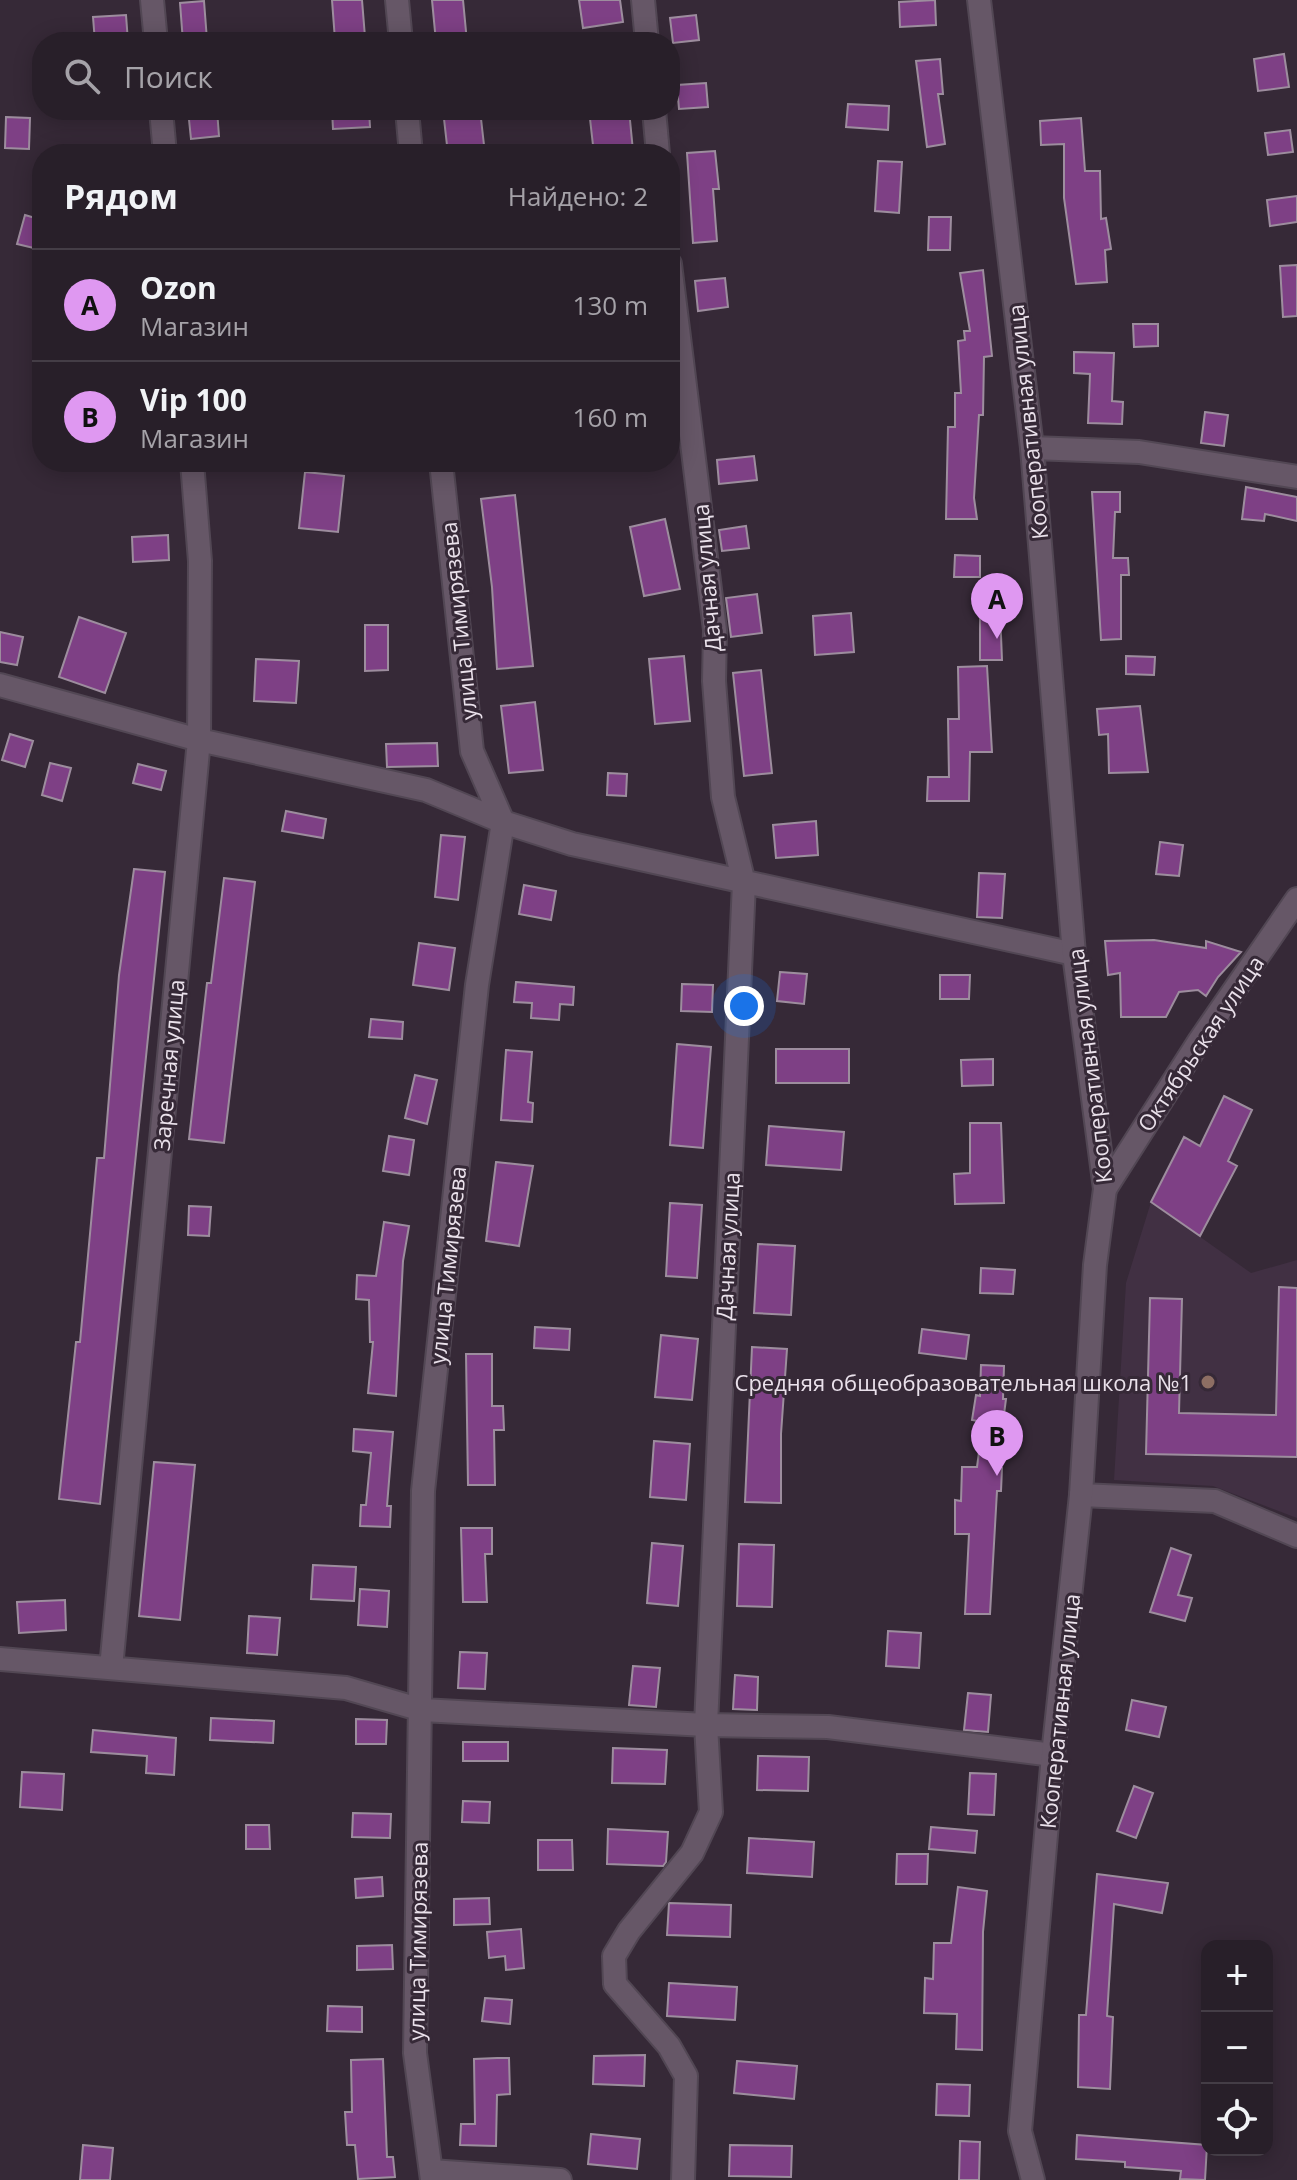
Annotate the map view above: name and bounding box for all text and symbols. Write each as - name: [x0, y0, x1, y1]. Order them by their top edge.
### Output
- search box: [32, 32, 680, 120]
- icon: search: [60, 54, 104, 98]
- text: Поиск: [124, 56, 213, 97]
- text: Рядом: [64, 173, 178, 219]
- text: Найдено: 2: [508, 178, 648, 214]
- text: Ozon: [140, 267, 217, 308]
- text: A: [81, 287, 99, 323]
- text: 130 m: [573, 287, 648, 323]
- street label: Кооперативная улица: [1000, 303, 1054, 541]
- text: Магазин: [140, 308, 249, 344]
- text: Vip 100: [140, 379, 247, 420]
- text: B: [81, 399, 99, 435]
- text: 160 m: [573, 399, 648, 435]
- text: Магазин: [140, 420, 249, 456]
- street label: Дачная улица: [685, 503, 727, 653]
- street label: улица Тимирязева: [433, 520, 483, 722]
- pin: A: [971, 573, 1023, 639]
- street label: Кооперативная улица: [1060, 947, 1118, 1185]
- street label: Октябрьская улица: [1130, 949, 1270, 1137]
- street label: Заречная улица: [146, 978, 190, 1152]
- your location: [724, 986, 764, 1026]
- street label: улица Тимирязева: [422, 1164, 472, 1366]
- street label: Дачная улица: [708, 1171, 746, 1321]
- place label: Средняя общеобразовательная школа №1: [735, 1367, 1192, 1397]
- marker: Средняя общеобразовательная школа №1: [1199, 1373, 1217, 1391]
- pin: B: [971, 1410, 1023, 1476]
- street label: Кооперативная улица: [1032, 1592, 1086, 1830]
- street label: улица Тимирязева: [400, 1841, 434, 2041]
- map controls: [1201, 1940, 1273, 2156]
- button: +: [1201, 1940, 1273, 2012]
- button: −: [1201, 2012, 1273, 2084]
- button: locate: [1201, 2084, 1273, 2156]

